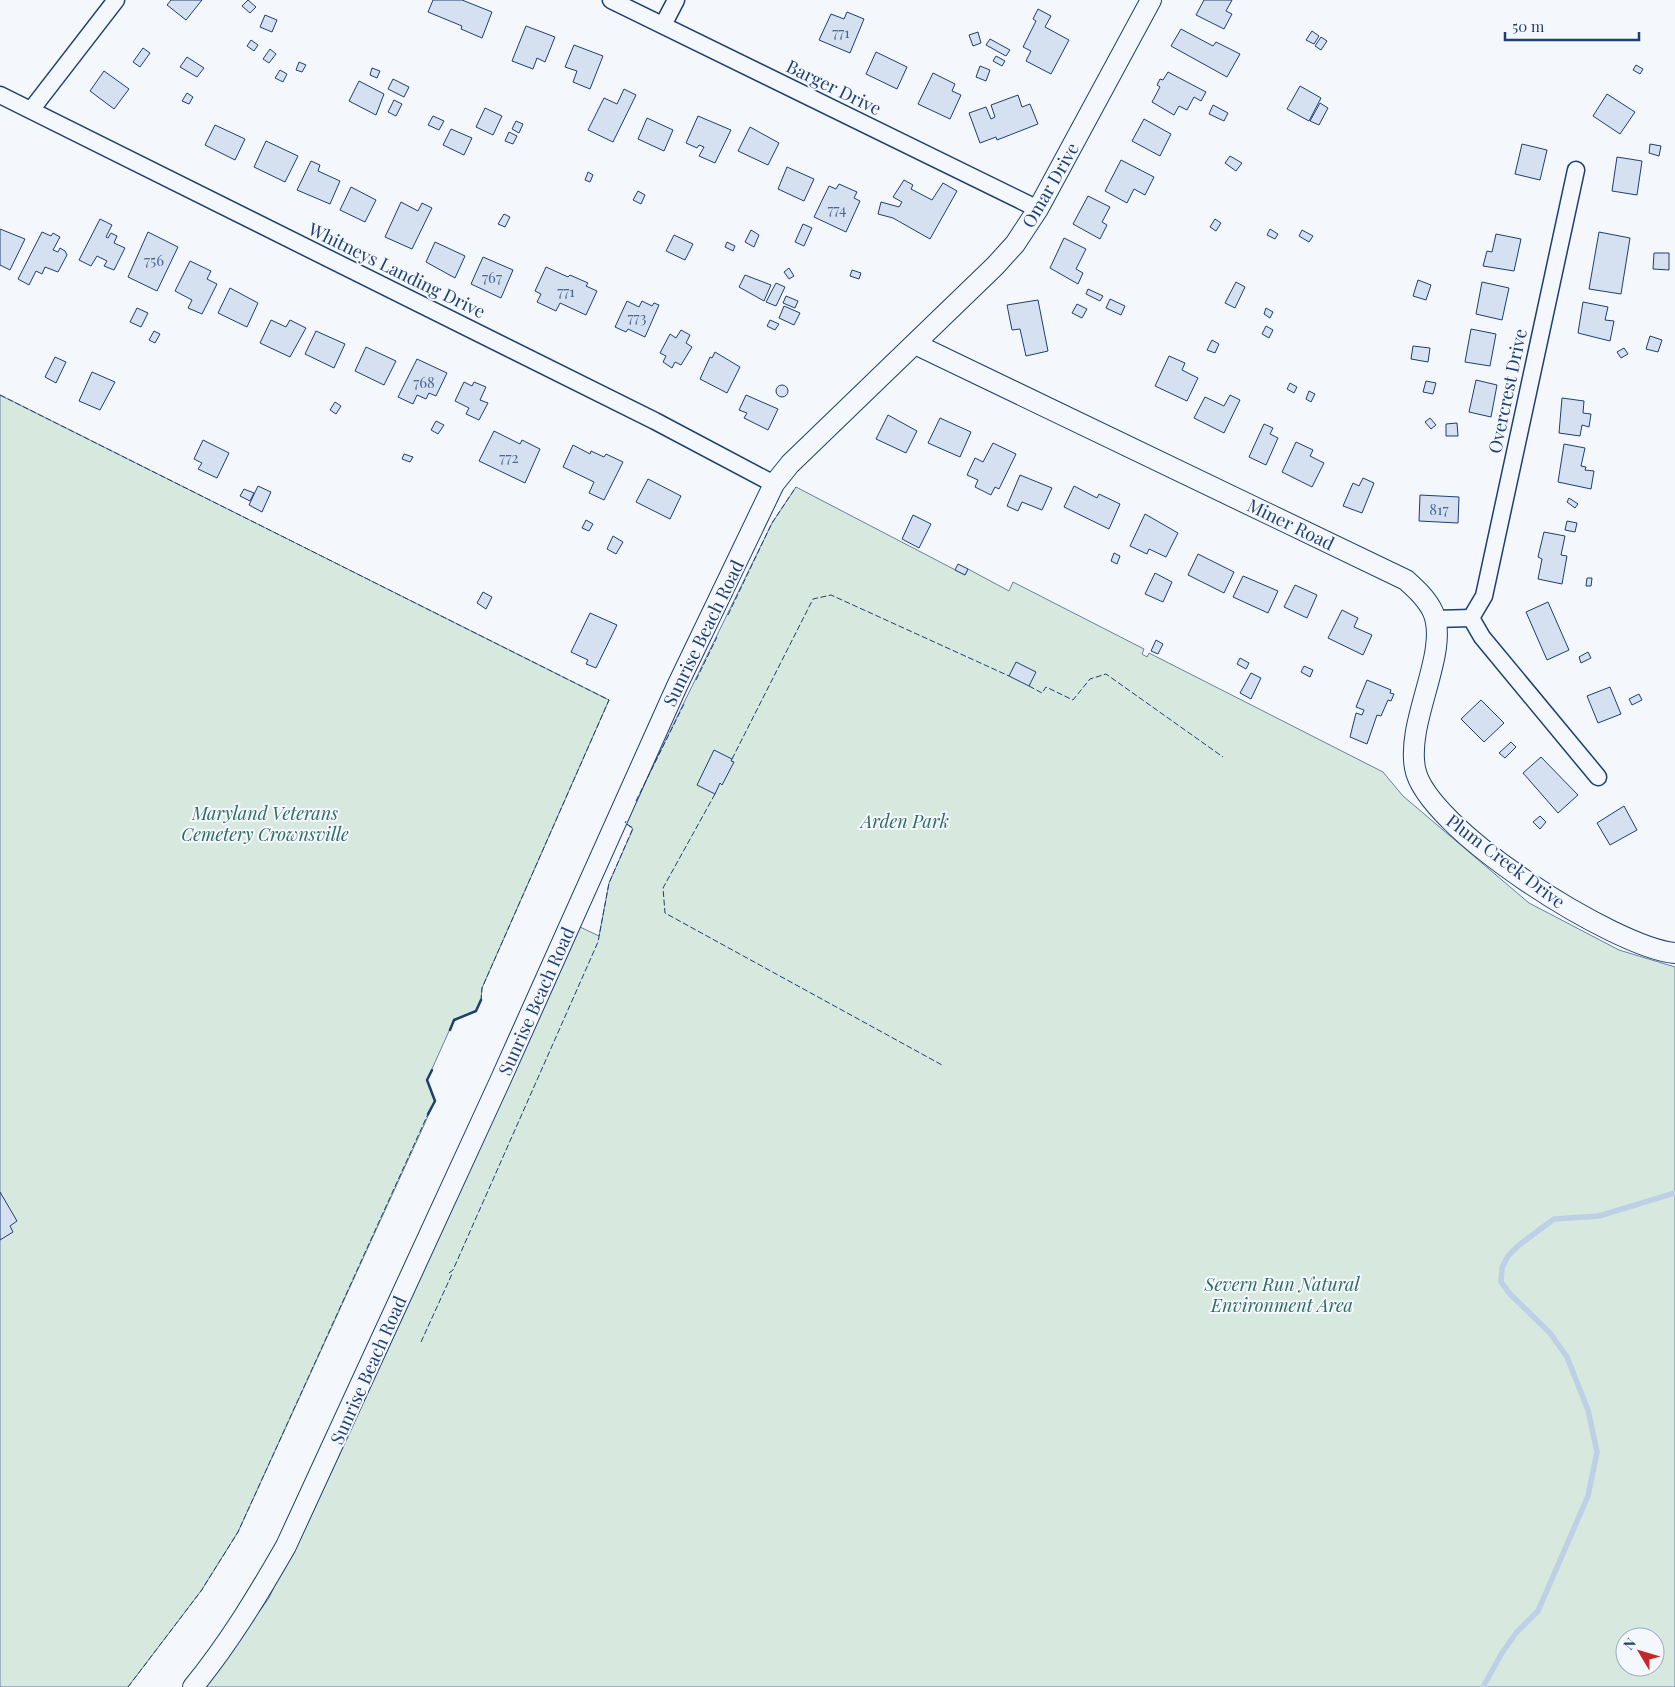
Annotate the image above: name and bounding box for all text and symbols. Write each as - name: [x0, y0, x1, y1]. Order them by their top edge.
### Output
- scale bar: [1505, 10, 1639, 42]
- text: 50 m: [1512, 16, 1545, 36]
- house number: 771: [832, 22, 850, 42]
- street label: Barger Drive: [783, 54, 885, 120]
- street label: Omar Drive: [1016, 138, 1084, 232]
- house number: 774: [827, 199, 847, 219]
- street label: Whitneys Landing Drive: [304, 216, 490, 323]
- house number: 756: [144, 250, 164, 270]
- house number: 767: [482, 267, 502, 287]
- house number: 771: [557, 281, 575, 301]
- house number: 773: [628, 307, 647, 327]
- street label: Overcrest Drive: [1482, 326, 1532, 456]
- house number: 768: [413, 372, 435, 392]
- house number: 772: [499, 447, 519, 467]
- street label: Miner Road: [1244, 493, 1339, 556]
- house number: 817: [1429, 499, 1449, 519]
- street label: Sunrise Beach Road: [657, 555, 749, 710]
- park label: Maryland Veterans Cemetery Crownsville: [181, 801, 349, 846]
- street label: Plum Creek Drive: [1442, 808, 1570, 914]
- park label: Arden Park: [859, 809, 949, 833]
- street label: Sunrise Beach Road: [493, 923, 580, 1079]
- park label: Severn Run Natural Environment Area: [1204, 1272, 1361, 1317]
- street label: Sunrise Beach Road: [325, 1292, 412, 1448]
- north arrow: [1615, 1627, 1665, 1677]
- text: N: [1619, 1634, 1640, 1654]

